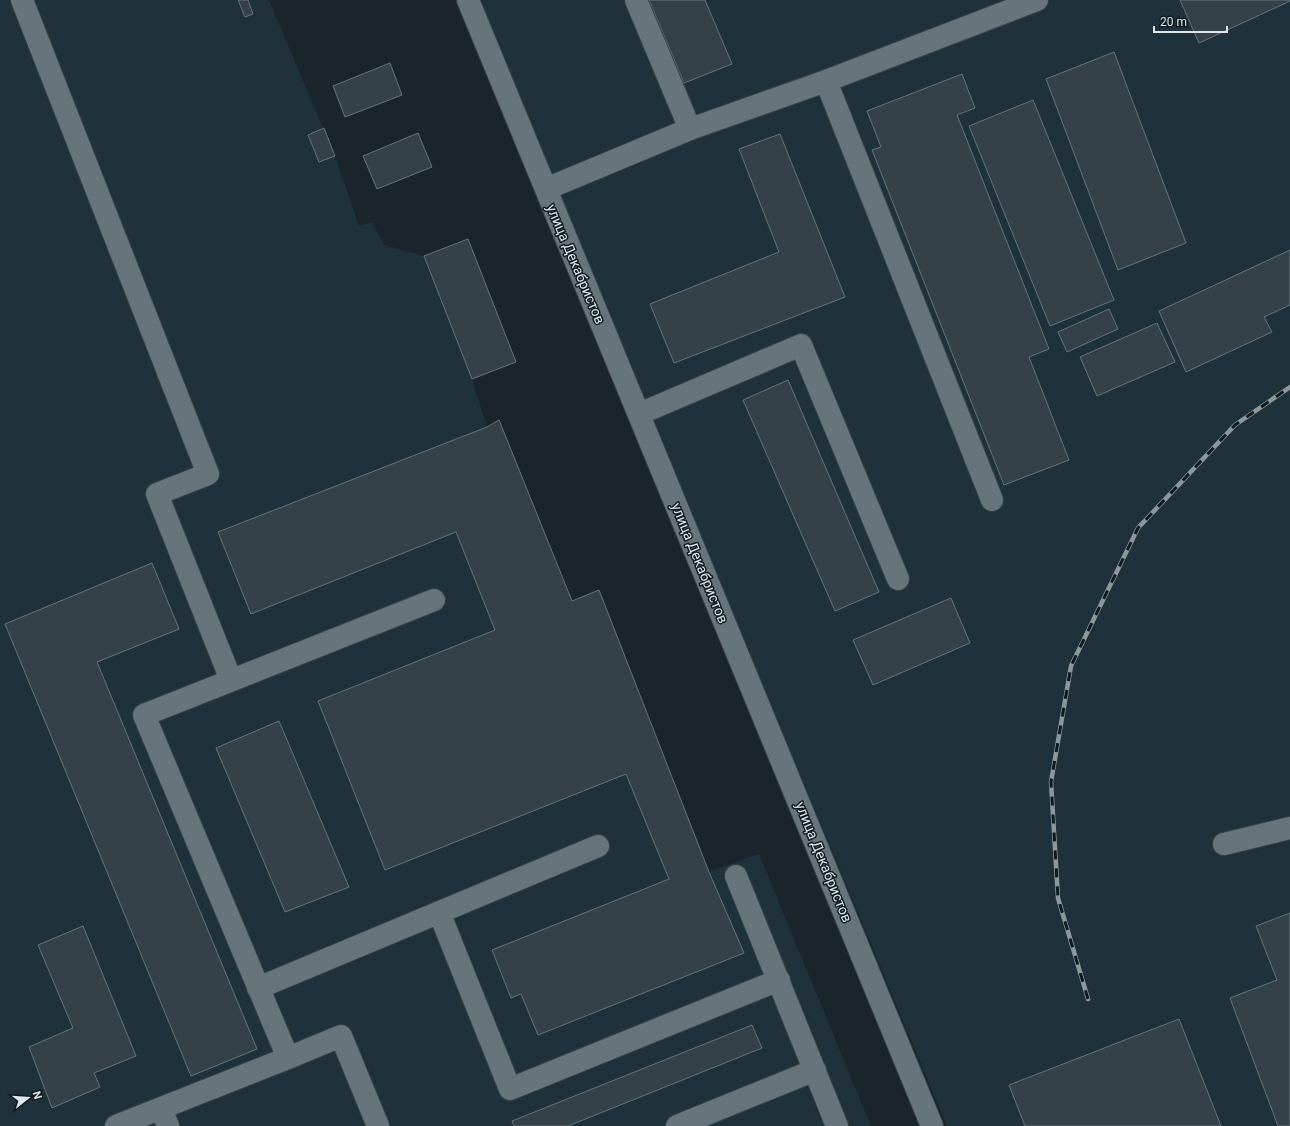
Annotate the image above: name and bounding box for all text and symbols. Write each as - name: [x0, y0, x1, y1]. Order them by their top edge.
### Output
- scale bar: [1154, 8, 1227, 34]
- text: 20 m: [1160, 15, 1187, 29]
- street label: улица Декабристов: [544, 202, 608, 326]
- street label: улица Декабристов: [669, 500, 731, 626]
- street label: улица Декабристов: [793, 799, 855, 925]
- north arrow: [8, 1078, 48, 1118]
- text: N: [30, 1090, 45, 1101]

